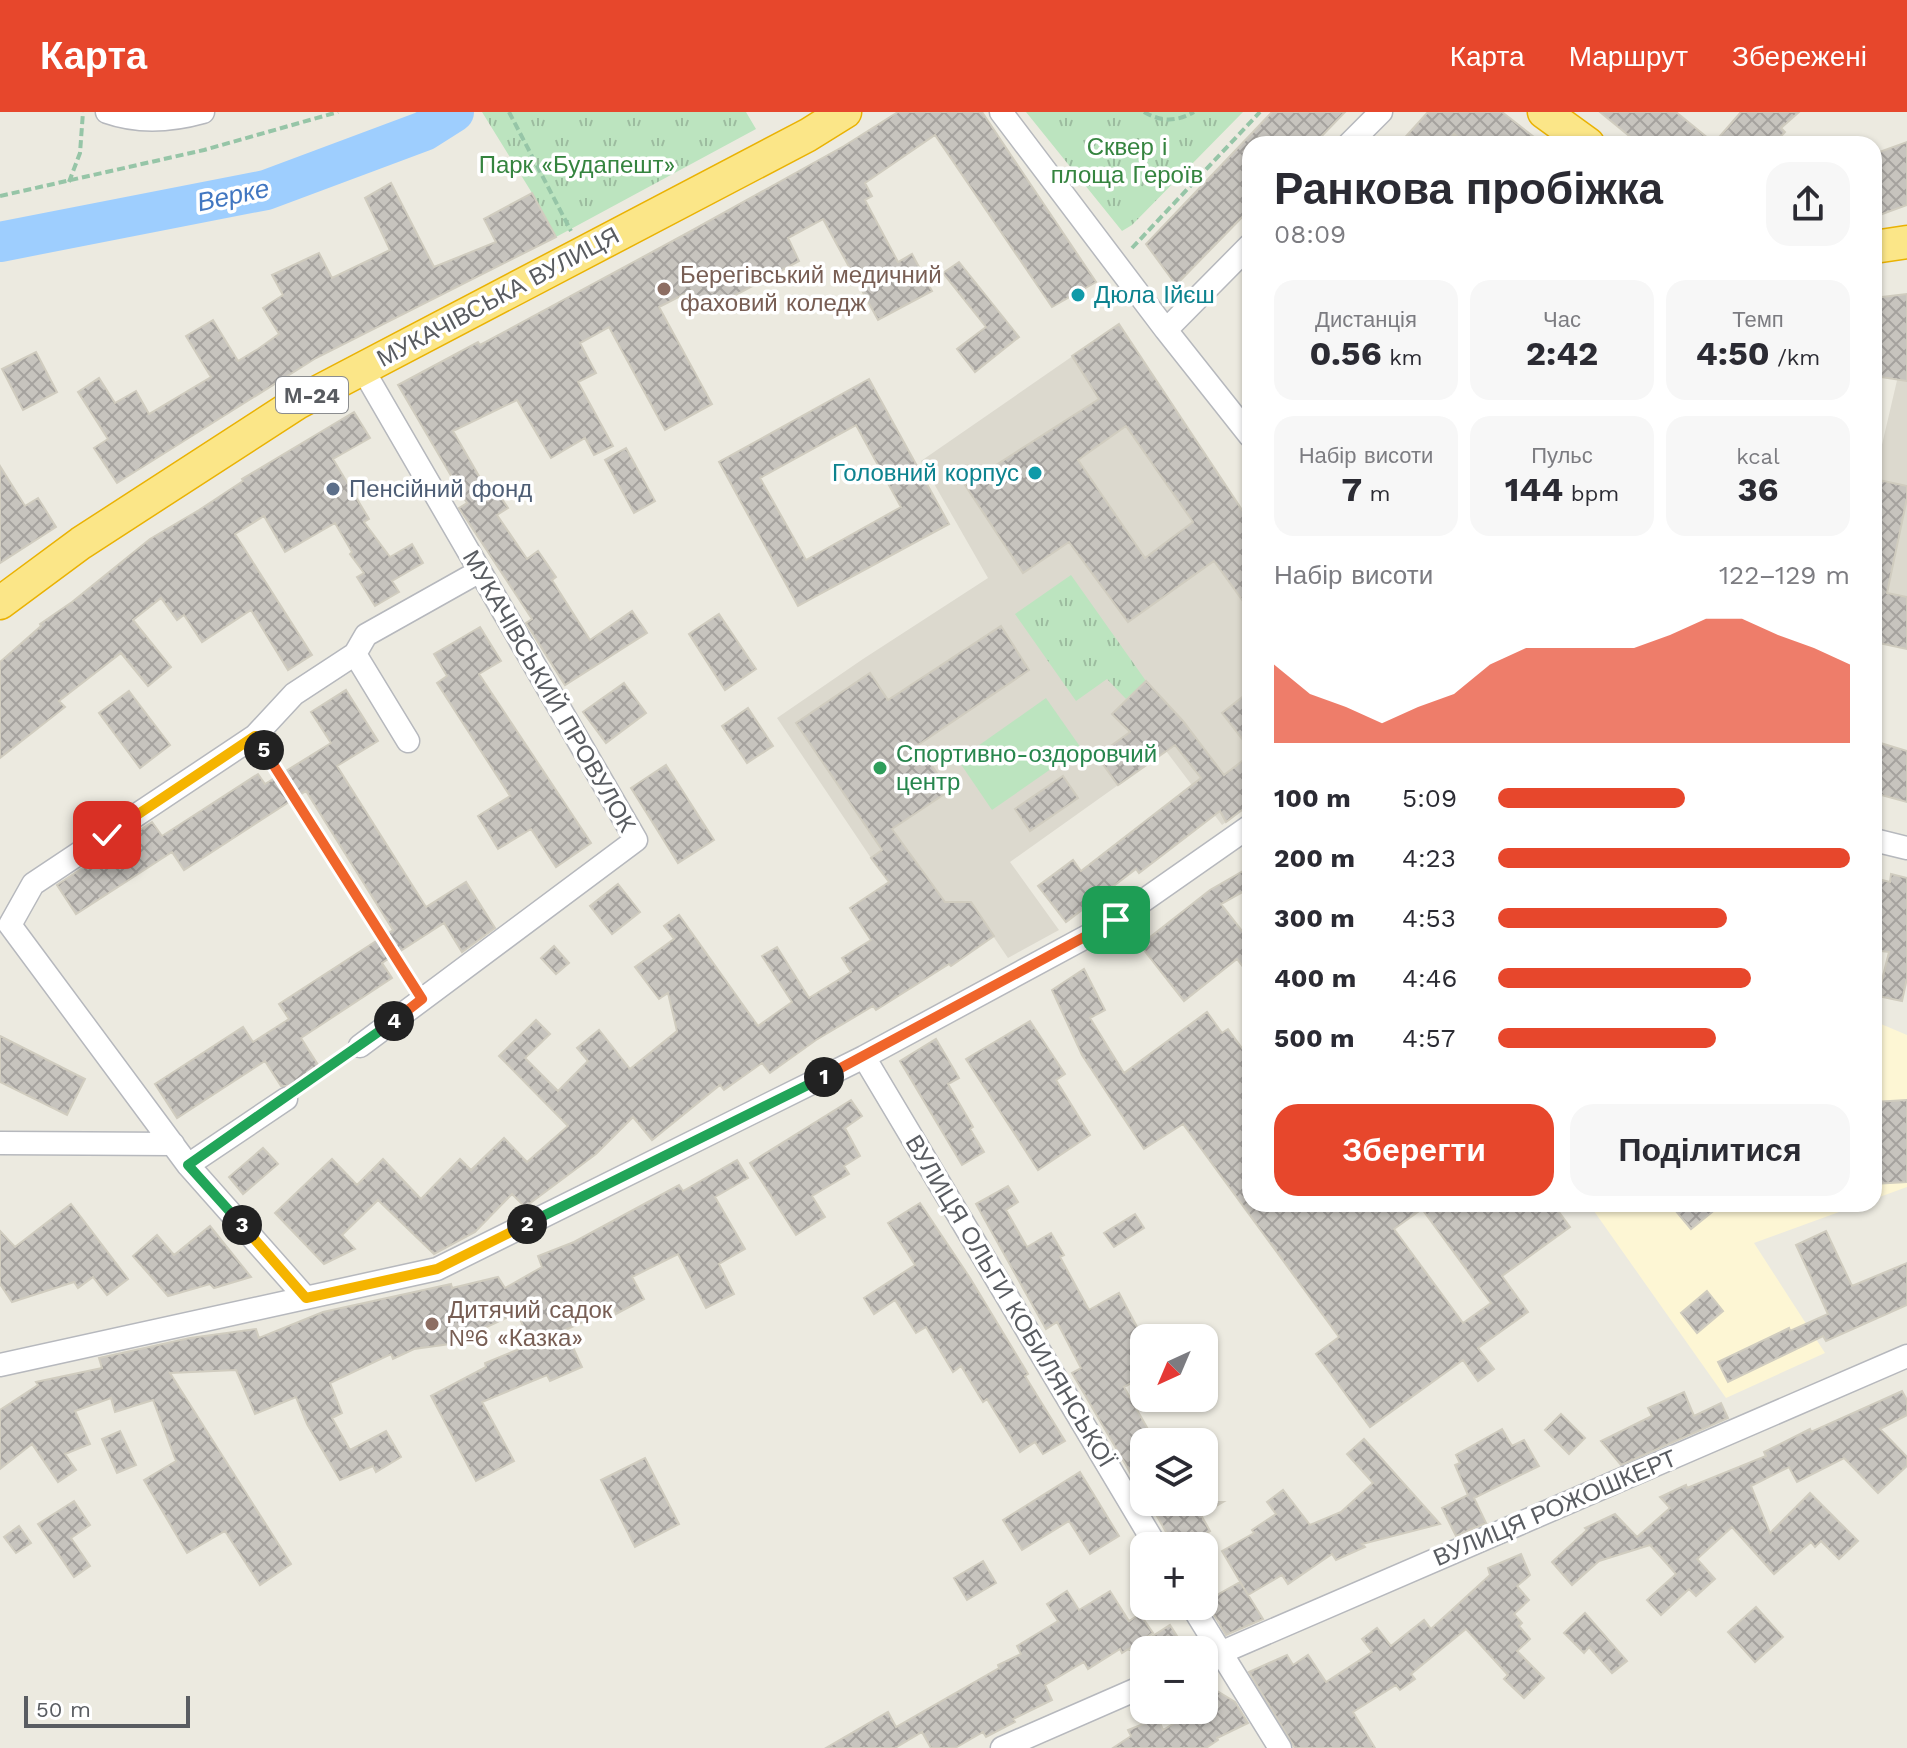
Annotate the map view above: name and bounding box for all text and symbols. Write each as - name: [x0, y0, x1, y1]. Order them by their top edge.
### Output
- text: Карта: [40, 34, 147, 78]
- text: Карта: [1450, 40, 1525, 73]
- text: Маршрут: [1569, 40, 1688, 73]
- text: Збережені: [1732, 40, 1867, 73]
- park label: Сквер і площа Героїв: [1051, 133, 1203, 189]
- park label: Парк «Будапешт»: [479, 151, 675, 179]
- button: share: [1766, 162, 1850, 246]
- text: Ранкова пробіжка: [1274, 163, 1663, 215]
- water label: Верке: [194, 173, 272, 217]
- text: 08:09: [1274, 219, 1346, 249]
- street label: МУКАЧІВСЬКА ВУЛИЦЯ: [372, 221, 624, 373]
- place label: Берегівський медичний фаховий коледж: [680, 261, 942, 317]
- marker: Берегівський медичний фаховий коледж: [655, 280, 673, 298]
- place label: Дюла Ійєш: [1094, 281, 1215, 309]
- marker: Дюла Ійєш: [1069, 286, 1087, 304]
- text: Дистанція: [1315, 307, 1417, 332]
- text: Час: [1543, 307, 1581, 332]
- text: Темп: [1732, 307, 1784, 332]
- text: 0.56: [1309, 333, 1382, 373]
- text: 2:42: [1526, 333, 1598, 373]
- text: 4:50: [1696, 333, 1770, 373]
- text: km: [1382, 345, 1423, 370]
- text: /km: [1770, 345, 1820, 370]
- road number: М-24: [276, 377, 348, 413]
- text: Набір висоти: [1299, 443, 1433, 468]
- text: Пульс: [1531, 443, 1593, 468]
- text: kcal: [1736, 444, 1780, 469]
- place label: Головний корпус: [832, 459, 1019, 487]
- marker: Головний корпус: [1026, 464, 1044, 482]
- text: 7: [1341, 469, 1362, 509]
- text: 144: [1505, 469, 1563, 509]
- text: 36: [1737, 469, 1779, 509]
- place label: Пенсійний фонд: [349, 475, 532, 503]
- marker: Пенсійний фонд: [324, 480, 342, 498]
- text: m: [1362, 481, 1391, 506]
- text: bpm: [1563, 481, 1619, 506]
- street label: МУКАЧІВСЬКИЙ ПРОВУЛОК: [457, 545, 641, 837]
- text: Набір висоти: [1274, 560, 1433, 590]
- text: 122–129 m: [1719, 560, 1850, 590]
- pin: 5: [244, 730, 284, 770]
- text: 5: [258, 737, 270, 762]
- place label: Спортивно-оздоровчий центр: [896, 740, 1157, 796]
- marker: Спортивно-оздоровчий центр: [871, 759, 889, 777]
- text: 100 m: [1274, 783, 1351, 813]
- text: 5:09: [1402, 783, 1457, 813]
- pin: [73, 801, 141, 869]
- icon: check: [85, 813, 129, 857]
- text: 200 m: [1274, 843, 1355, 873]
- text: 4:23: [1402, 843, 1456, 873]
- pin: [1082, 886, 1150, 954]
- icon: arrive: [1094, 898, 1138, 942]
- text: 300 m: [1274, 903, 1355, 933]
- text: 4:53: [1402, 903, 1456, 933]
- text: 400 m: [1274, 963, 1356, 993]
- text: 4:46: [1402, 963, 1457, 993]
- pin: 4: [374, 1001, 414, 1041]
- text: 4: [387, 1008, 401, 1033]
- text: 500 m: [1274, 1023, 1355, 1053]
- text: 4:57: [1402, 1023, 1455, 1053]
- pin: 1: [804, 1057, 844, 1097]
- text: 1: [819, 1064, 829, 1089]
- button: Зберегти: [1274, 1104, 1554, 1196]
- button: Поділитися: [1570, 1104, 1850, 1196]
- street label: ВУЛИЦЯ ОЛЬГИ КОБИЛЯНСЬКОЇ: [900, 1130, 1121, 1472]
- pin: 2: [507, 1204, 547, 1244]
- pin: 3: [222, 1205, 262, 1245]
- text: 2: [520, 1211, 534, 1236]
- text: 3: [235, 1212, 249, 1237]
- place label: Дитячий садок №6 «Казка»: [448, 1296, 613, 1352]
- marker: Дитячий садок №6 «Казка»: [423, 1315, 441, 1333]
- north arrow: [1130, 1324, 1218, 1412]
- map controls: [1130, 1324, 1218, 1724]
- button: layers: [1130, 1428, 1218, 1516]
- street label: ВУЛИЦЯ РОЖОШКЕРТ: [1429, 1444, 1681, 1572]
- button: +: [1130, 1532, 1218, 1620]
- button: −: [1130, 1636, 1218, 1724]
- scale bar: [24, 1692, 190, 1728]
- text: 50 m: [36, 1697, 91, 1722]

